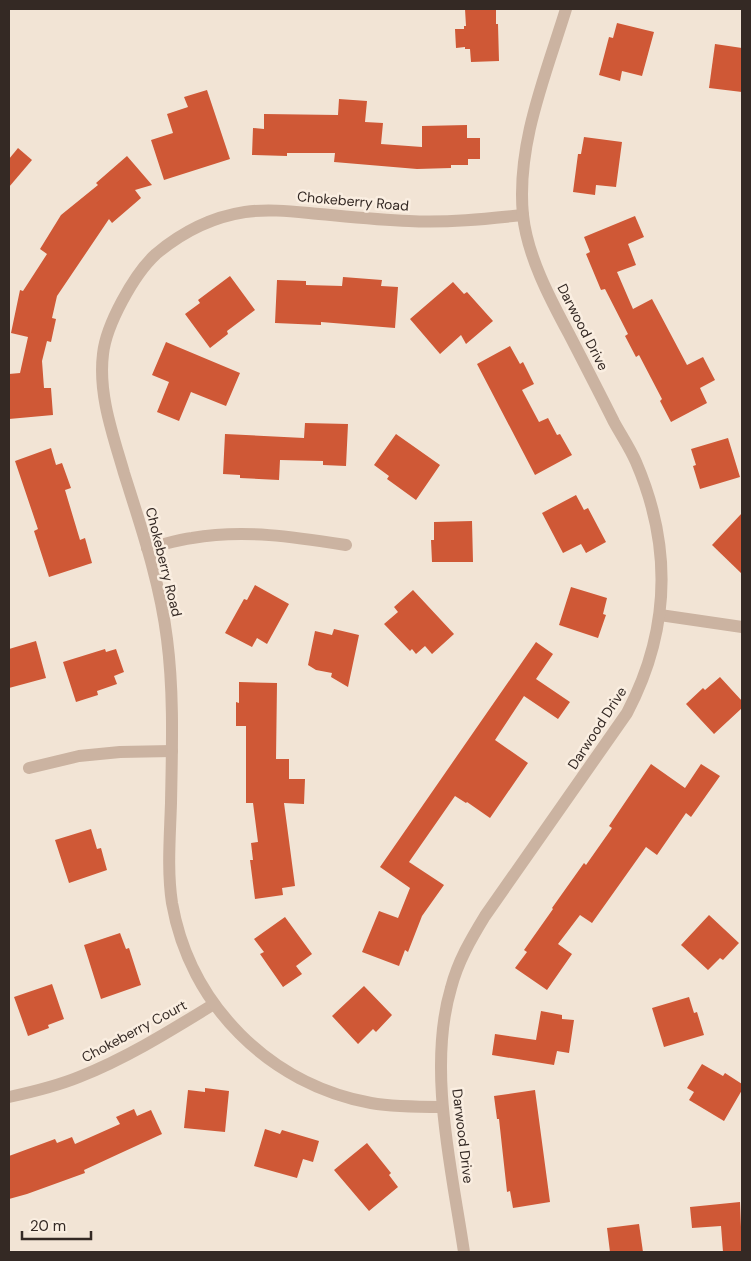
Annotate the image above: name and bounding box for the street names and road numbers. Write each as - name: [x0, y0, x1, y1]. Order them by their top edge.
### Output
- street label: Chokeberry Road: [296, 187, 410, 215]
- street label: Darwood Drive: [553, 281, 613, 373]
- street label: Chokeberry Road: [142, 505, 186, 619]
- street label: Darwood Drive: [564, 683, 630, 773]
- street label: Chokeberry Court: [78, 996, 190, 1066]
- street label: Darwood Drive: [448, 1088, 478, 1184]

